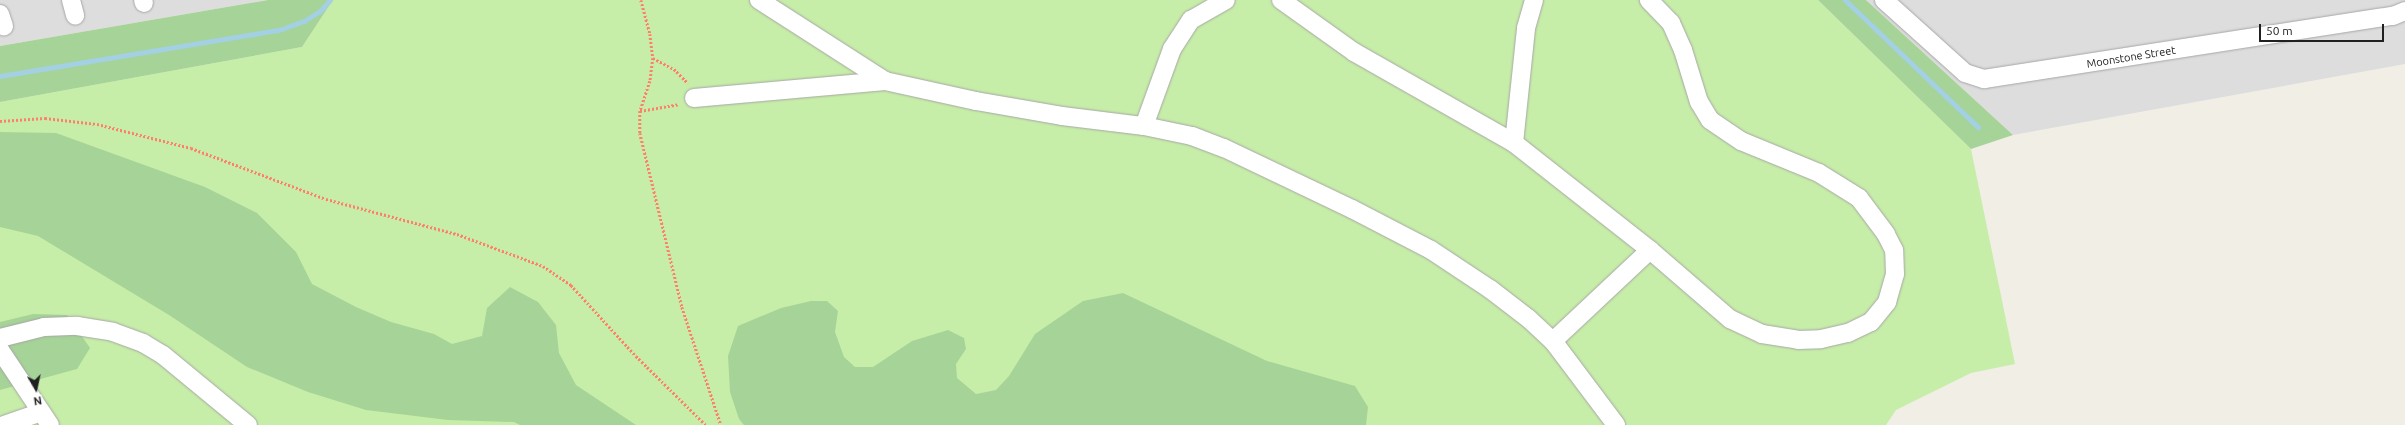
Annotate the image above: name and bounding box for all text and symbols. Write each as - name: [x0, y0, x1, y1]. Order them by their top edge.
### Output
- scale bar: [2261, 16, 2386, 42]
- text: 50 m: [2266, 24, 2293, 37]
- street label: Moonstone Street: [2086, 43, 2176, 71]
- north arrow: [16, 369, 56, 409]
- text: N: [33, 394, 43, 407]

